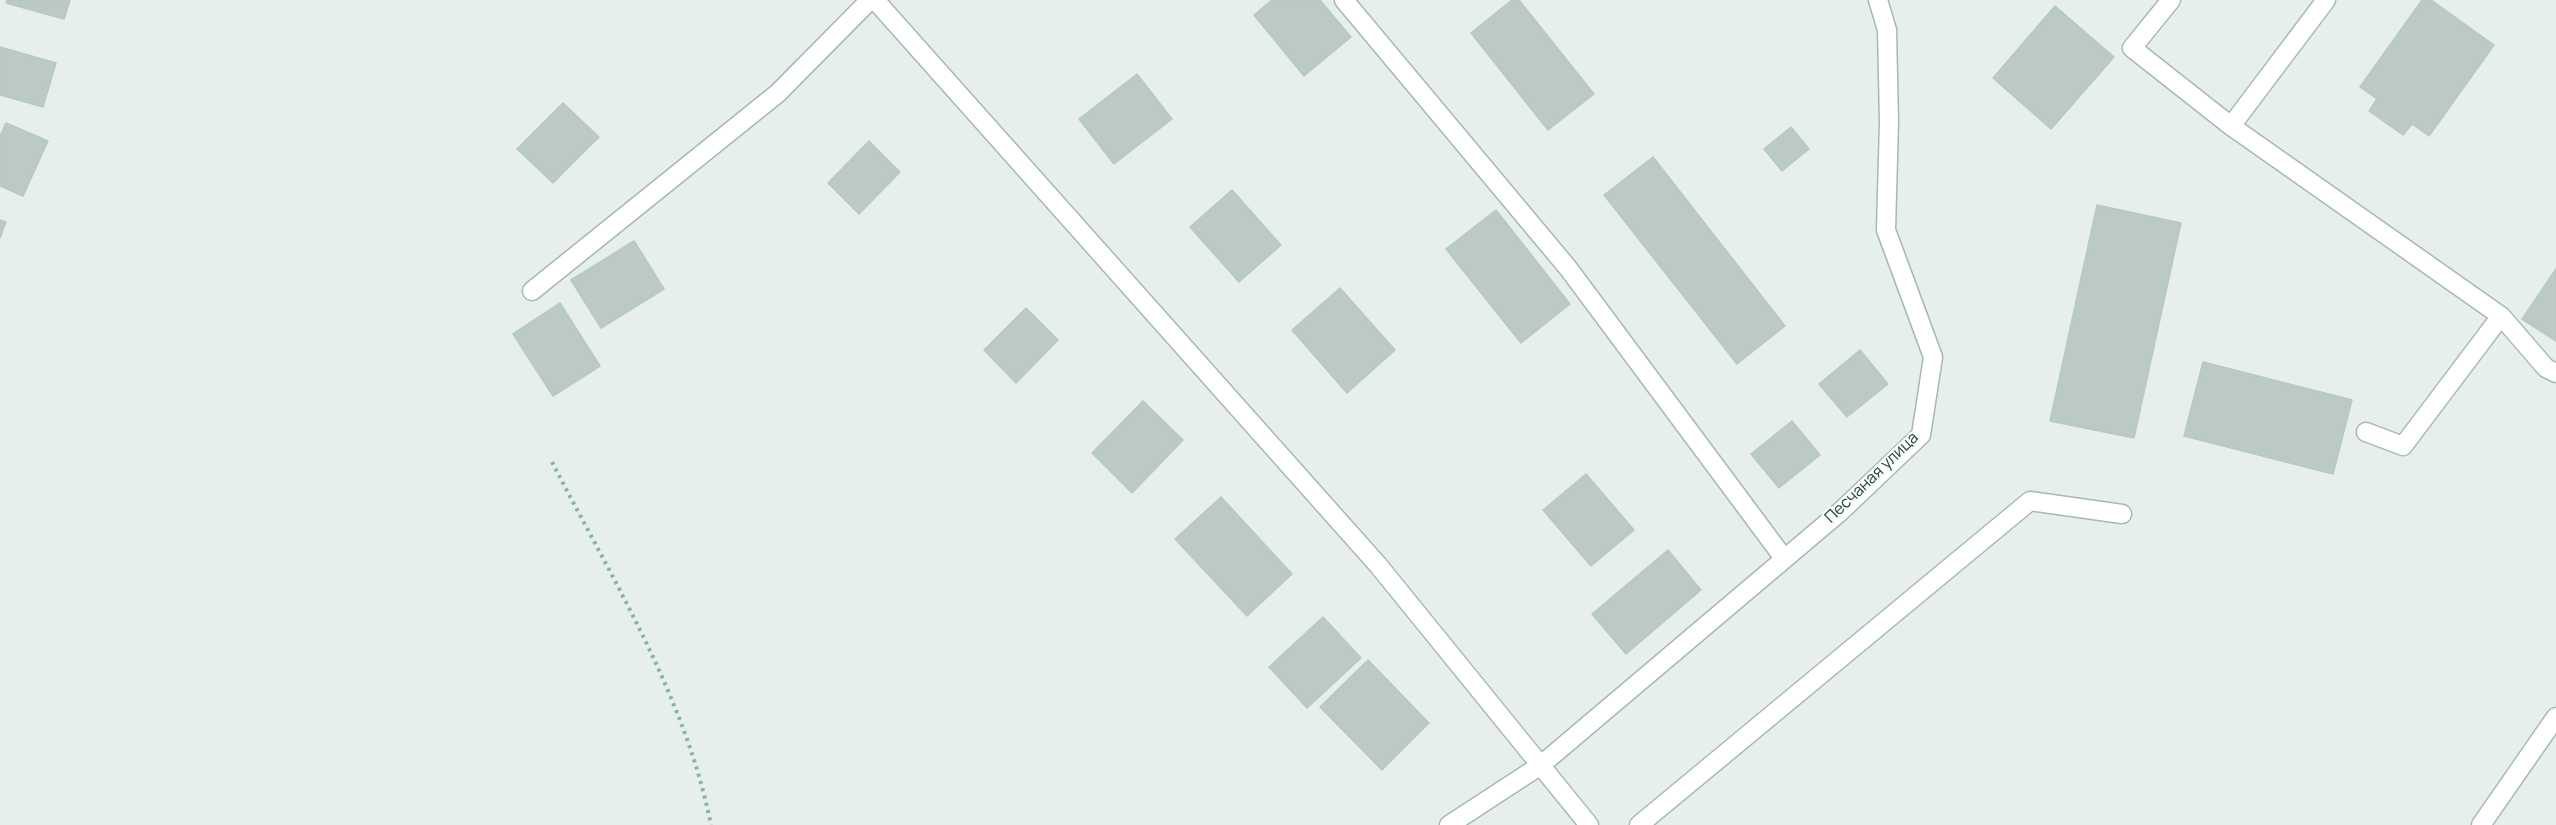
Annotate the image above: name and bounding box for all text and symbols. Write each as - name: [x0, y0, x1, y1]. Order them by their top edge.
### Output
- street label: Песчаная улица: [1821, 429, 1923, 527]

